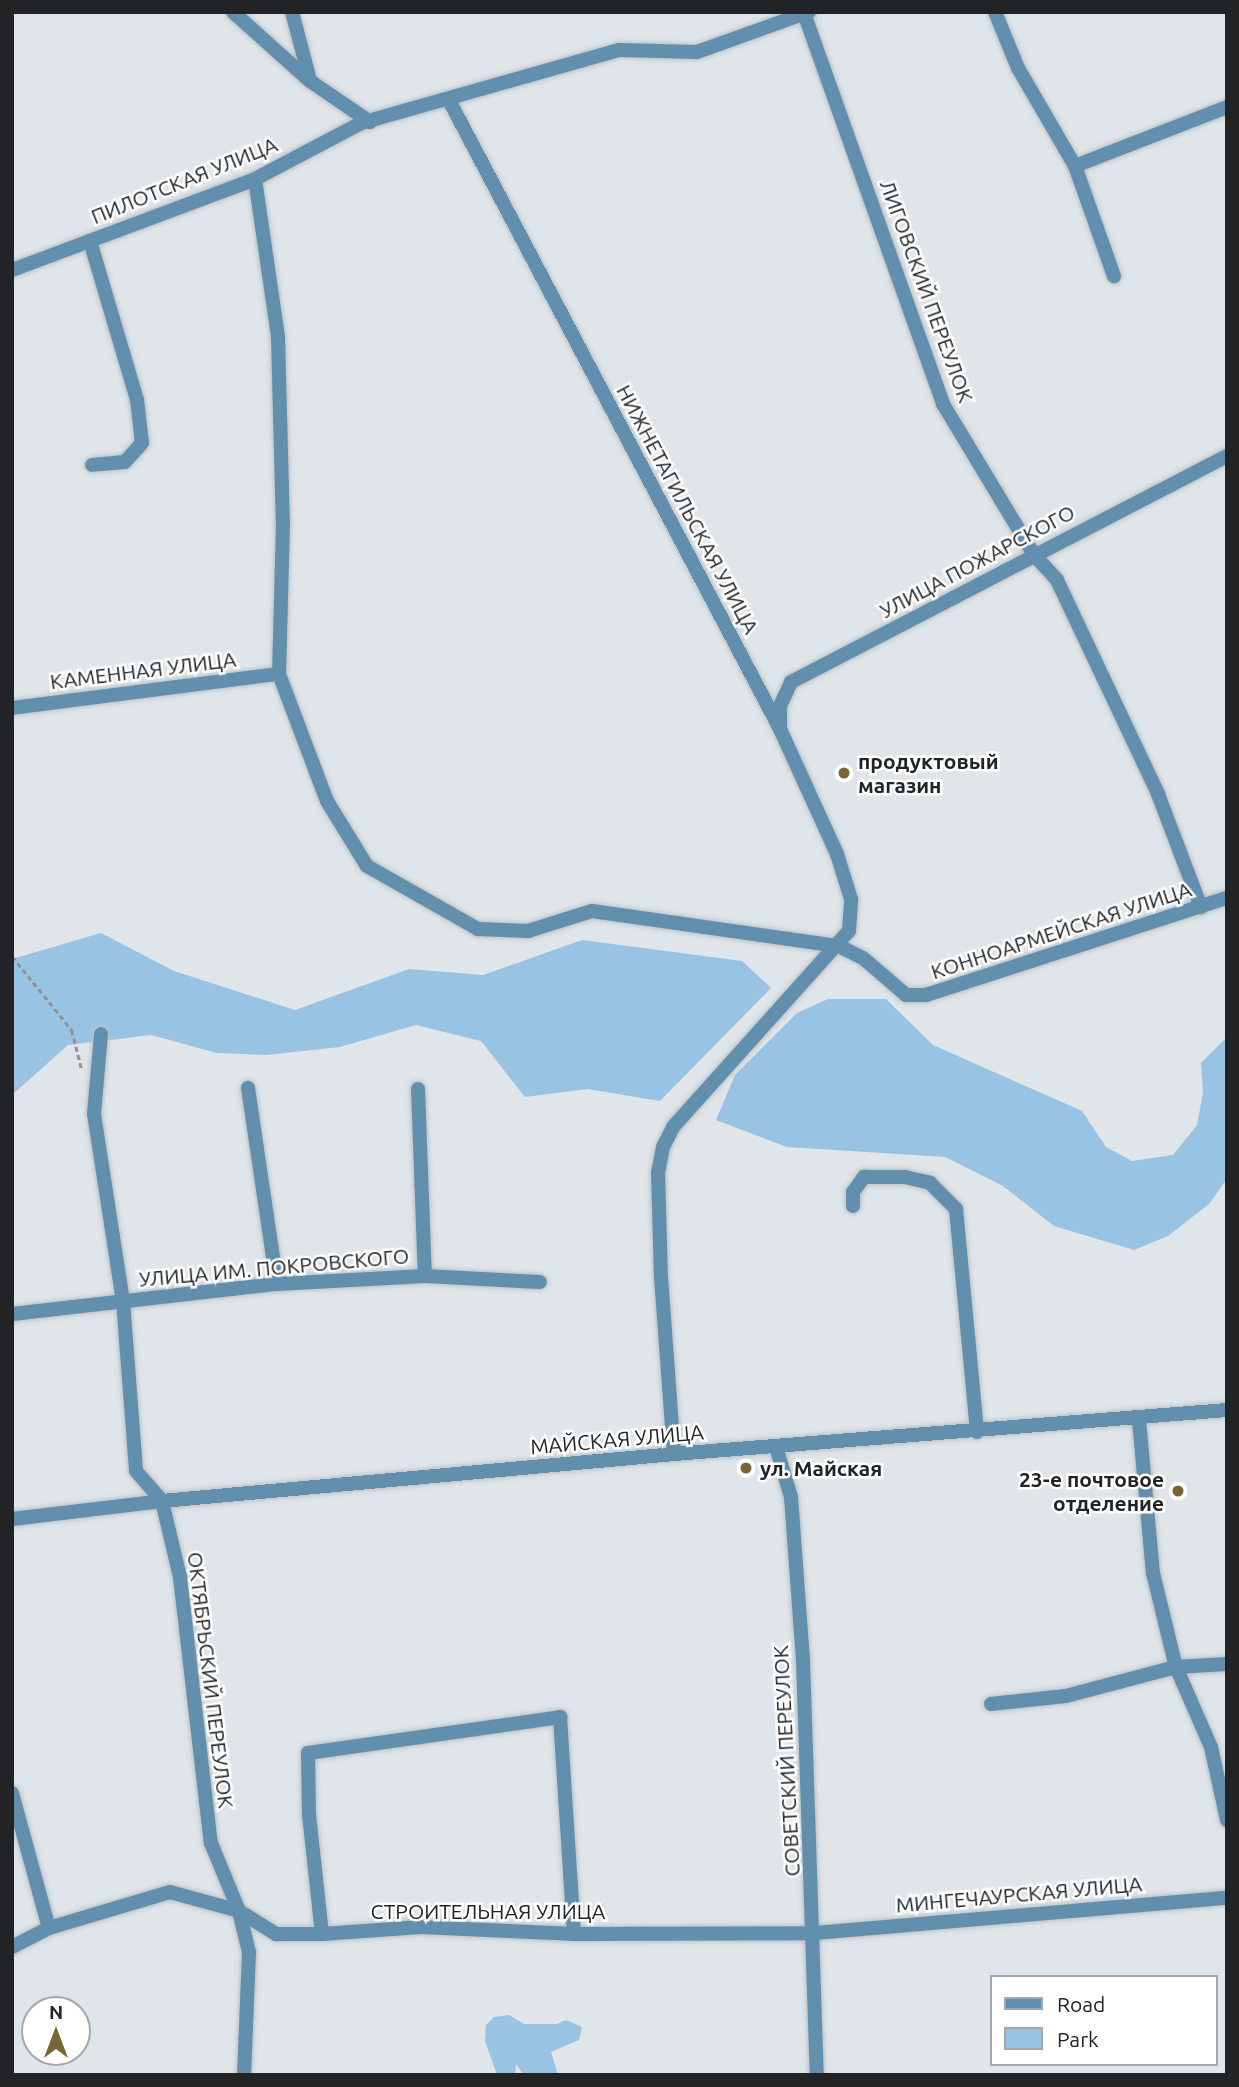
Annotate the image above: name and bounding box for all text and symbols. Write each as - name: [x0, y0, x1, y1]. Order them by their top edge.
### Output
- street label: ПИЛОТСКАЯ УЛИЦА: [87, 131, 281, 229]
- street label: ЛИГОВСКИЙ ПЕРЕУЛОК: [875, 176, 979, 406]
- street label: НИЖНЕТАГИЛЬСКАЯ УЛИЦА: [612, 380, 764, 638]
- street label: УЛИЦА ПОЖАРСКОГО: [875, 499, 1079, 623]
- street label: КАМЕННАЯ УЛИЦА: [48, 646, 238, 694]
- place label: продуктовый магазин: [858, 748, 998, 798]
- marker: продуктовый магазин: [836, 765, 852, 781]
- street label: КОННОАРМЕЙСКАЯ УЛИЦА: [928, 876, 1194, 984]
- street label: УЛИЦА ИМ. ПОКРОВСКОГО: [138, 1243, 410, 1291]
- street label: МАЙСКАЯ УЛИЦА: [529, 1419, 705, 1459]
- place label: ул. Майская: [760, 1455, 882, 1481]
- marker: ул. Майская: [738, 1460, 754, 1476]
- place label: 23-е почтовое отделение: [1019, 1466, 1164, 1516]
- marker: 23-е почтовое отделение: [1170, 1483, 1186, 1499]
- street label: ОКТЯБРЬСКИЙ ПЕРЕУЛОК: [183, 1550, 239, 1810]
- street label: СОВЕТСКИЙ ПЕРЕУЛОК: [767, 1645, 805, 1877]
- street label: МИНГЕЧАУРСКАЯ УЛИЦА: [895, 1871, 1143, 1917]
- street label: СТРОИТЕЛЬНАЯ УЛИЦА: [370, 1898, 606, 1924]
- legend: [990, 1975, 1218, 2066]
- text: Road: [1057, 1992, 1105, 2016]
- north arrow: [21, 1996, 91, 2066]
- text: N: [49, 2001, 63, 2023]
- text: Park: [1057, 2027, 1099, 2051]

